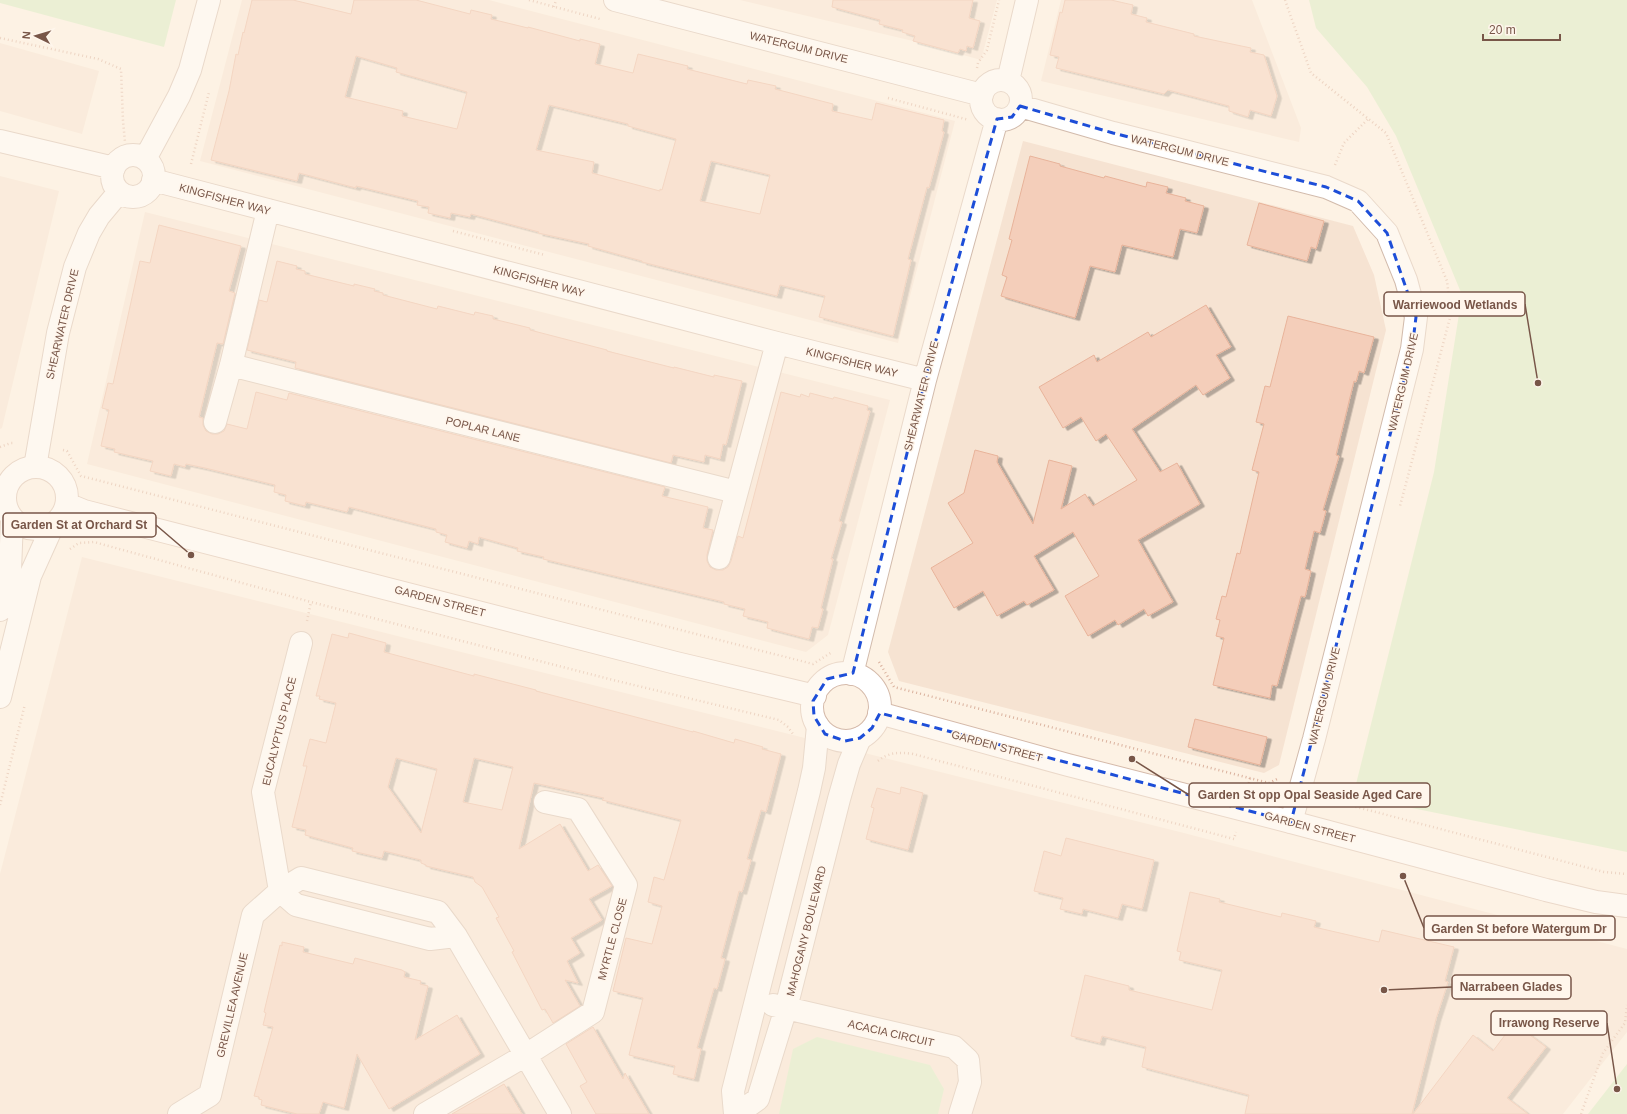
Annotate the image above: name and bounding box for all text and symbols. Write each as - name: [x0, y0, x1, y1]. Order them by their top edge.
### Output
- north arrow: [16, 16, 56, 56]
- scale bar: [1483, 16, 1560, 42]
- text: 20 m: [1489, 23, 1516, 37]
- street label: WATERGUM DRIVE: [749, 29, 849, 65]
- text: N: [20, 31, 32, 40]
- street label: WATERGUM DRIVE: [1130, 132, 1230, 168]
- street label: KINGFISHER WAY: [178, 181, 273, 217]
- street label: KINGFISHER WAY: [492, 263, 587, 299]
- street label: SHEARWATER DRIVE: [43, 268, 81, 380]
- callout: Warriewood Wetlands: [1384, 292, 1525, 316]
- text: Warriewood Wetlands: [1393, 298, 1518, 312]
- street label: WATERGUM DRIVE: [1386, 332, 1420, 432]
- street label: SHEARWATER DRIVE: [902, 340, 940, 452]
- street label: KINGFISHER WAY: [805, 345, 900, 379]
- street label: POPLAR LANE: [444, 414, 522, 444]
- callout: Garden St at Orchard St: [3, 513, 156, 537]
- text: Garden St at Orchard St: [11, 518, 147, 532]
- street label: GARDEN STREET: [393, 583, 487, 619]
- street label: WATERGUM DRIVE: [1306, 646, 1342, 746]
- street label: EUCALYPTUS PLACE: [260, 675, 298, 787]
- street label: GARDEN STREET: [950, 728, 1044, 764]
- callout: Garden St opp Opal Seaside Aged Care: [1189, 783, 1430, 807]
- text: Garden St opp Opal Seaside Aged Care: [1198, 788, 1422, 802]
- street label: GARDEN STREET: [1263, 809, 1357, 845]
- street label: MAHOGANY BOULEVARD: [784, 864, 828, 997]
- street label: MYRTLE CLOSE: [595, 897, 629, 981]
- callout: Garden St before Watergum Dr: [1424, 916, 1615, 940]
- text: Garden St before Watergum Dr: [1431, 922, 1607, 936]
- street label: GREVILLEA AVENUE: [214, 951, 250, 1059]
- callout: Narrabeen Glades: [1452, 975, 1571, 999]
- text: Narrabeen Glades: [1460, 980, 1563, 994]
- callout: Irrawong Reserve: [1491, 1011, 1607, 1035]
- text: Irrawong Reserve: [1499, 1016, 1600, 1030]
- street label: ACACIA CIRCUIT: [847, 1017, 935, 1049]

